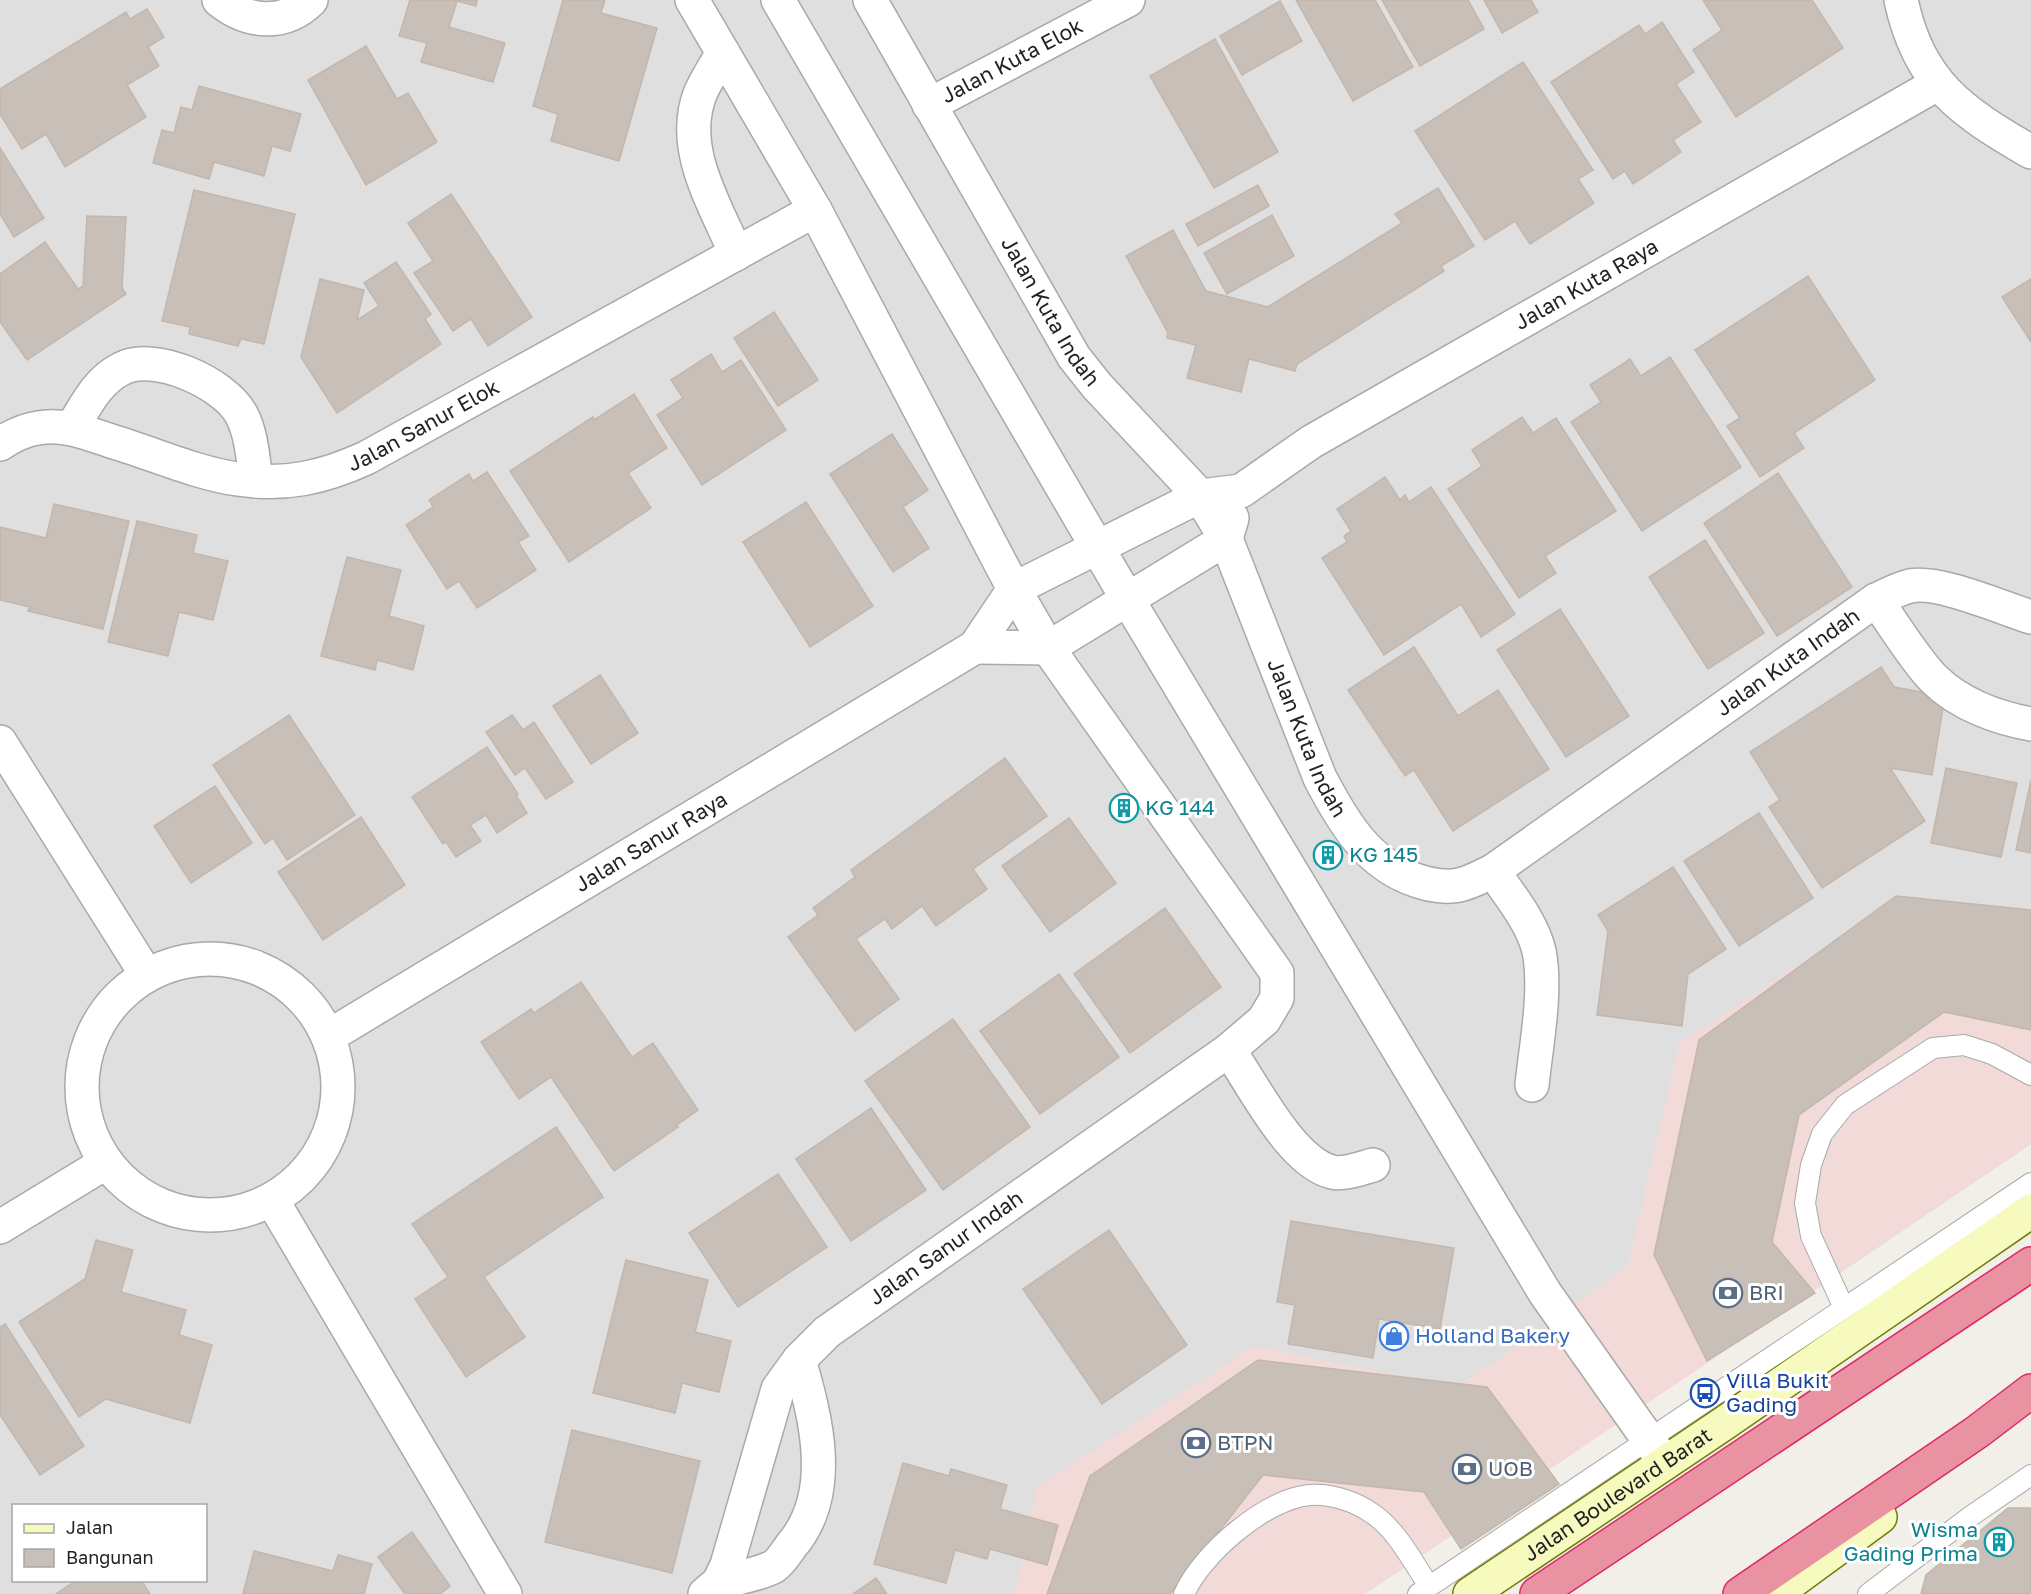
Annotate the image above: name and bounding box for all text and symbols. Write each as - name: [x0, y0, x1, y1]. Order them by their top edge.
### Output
- street label: Jalan Kuta Elok: [936, 12, 1087, 108]
- street label: Jalan Kuta Indah: [996, 232, 1106, 391]
- street label: Jalan Kuta Raya: [1510, 232, 1662, 335]
- street label: Jalan Sanur Elok: [344, 373, 503, 476]
- street label: Jalan Kuta Indah: [1711, 602, 1864, 721]
- street label: Jalan Kuta Indah: [1262, 655, 1353, 822]
- street label: Jalan Sanur Raya: [570, 785, 732, 897]
- building icon: KG 144: [1108, 792, 1140, 824]
- place label: KG 144: [1145, 794, 1215, 820]
- building icon: KG 145: [1312, 839, 1344, 871]
- place label: KG 145: [1349, 841, 1418, 867]
- street label: Jalan Sanur Indah: [863, 1184, 1027, 1310]
- bank icon: BRI: [1712, 1277, 1744, 1309]
- place label: BRI: [1749, 1279, 1784, 1305]
- shop icon: Holland Bakery: [1378, 1320, 1410, 1352]
- place label: Holland Bakery: [1415, 1322, 1570, 1348]
- place label: Villa Bukit Gading: [1726, 1367, 1829, 1417]
- bus stop icon: Villa Bukit Gading: [1689, 1377, 1721, 1409]
- street label: Jalan Boulevard Barat: [1518, 1421, 1716, 1566]
- bank icon: BTPN: [1180, 1427, 1212, 1459]
- place label: BTPN: [1217, 1429, 1273, 1455]
- bank icon: UOB: [1451, 1453, 1483, 1485]
- place label: UOB: [1488, 1455, 1533, 1481]
- legend: [12, 1504, 207, 1582]
- text: Jalan: [66, 1516, 113, 1538]
- place label: Wisma Gading Prima: [1844, 1516, 1978, 1566]
- building icon: Wisma Gading Prima: [1983, 1526, 2015, 1558]
- text: Bangunan: [66, 1546, 154, 1568]

